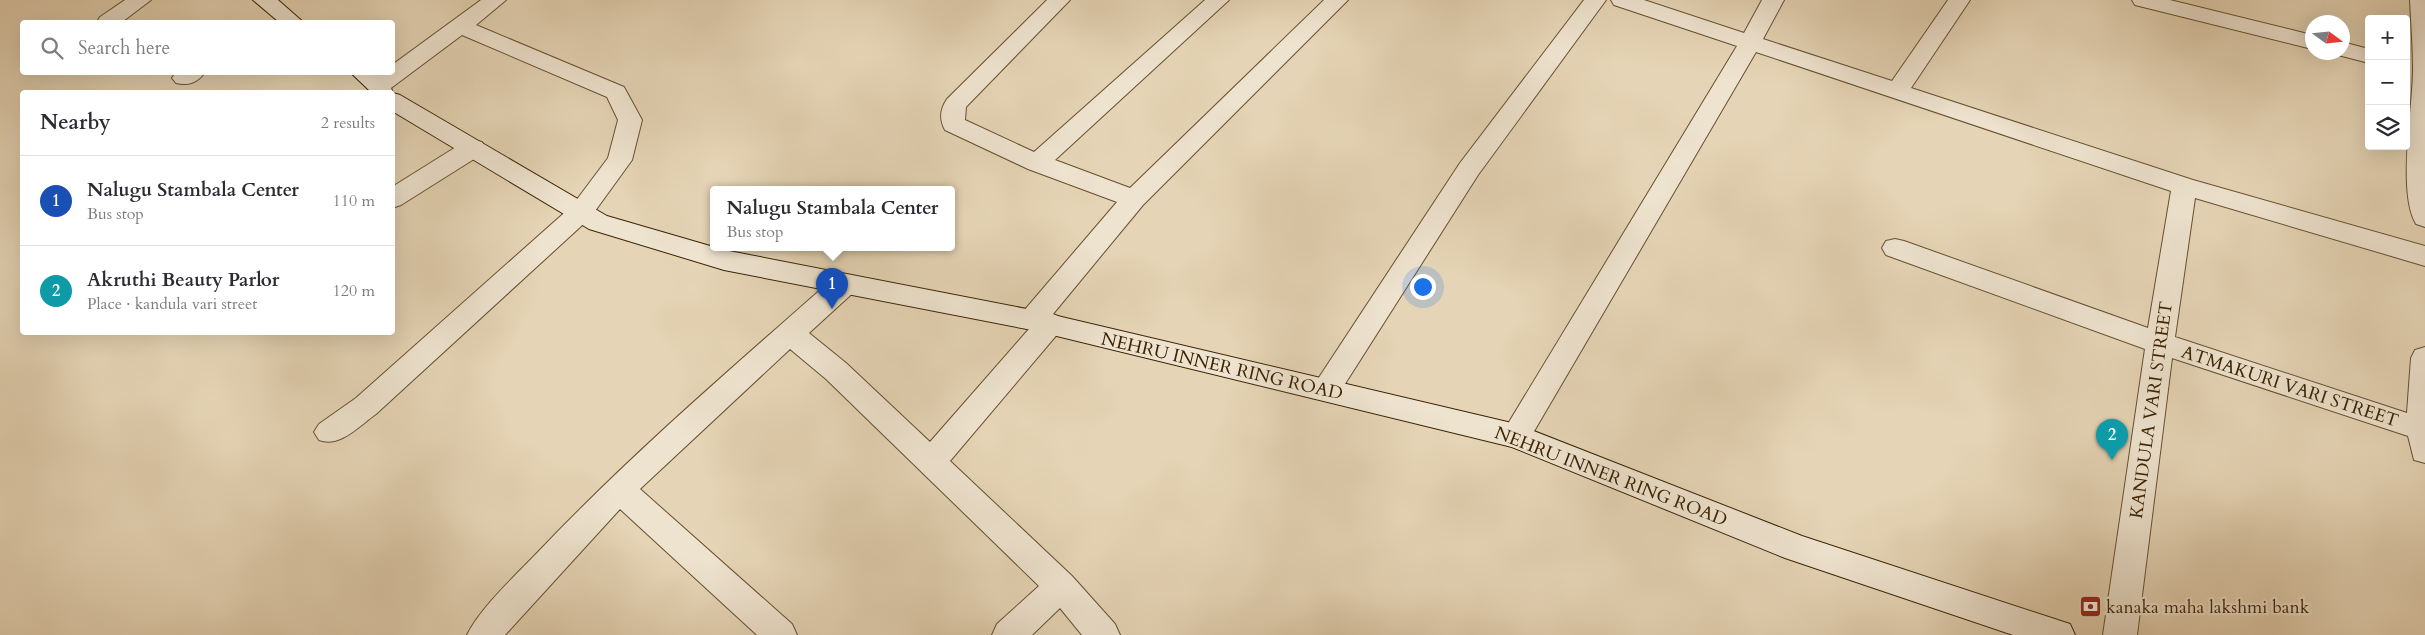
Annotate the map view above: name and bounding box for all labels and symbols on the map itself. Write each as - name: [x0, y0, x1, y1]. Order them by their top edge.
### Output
- north arrow: [2305, 15, 2350, 60]
- pin: 1: [816, 268, 848, 309]
- your location: [1410, 274, 1436, 300]
- street label: KANDULA VARI STREET: [2124, 300, 2179, 520]
- street label: NEHRU INNER RING ROAD: [1099, 326, 1345, 406]
- street label: ATMAKURI VARI STREET: [2178, 340, 2402, 433]
- pin: 2: [2096, 419, 2128, 460]
- street label: NEHRU INNER RING ROAD: [1491, 420, 1731, 532]
- bank icon: kanaka maha lakshmi bank: [2078, 595, 2102, 619]
- place label: kanaka maha lakshmi bank: [2106, 595, 2310, 620]

